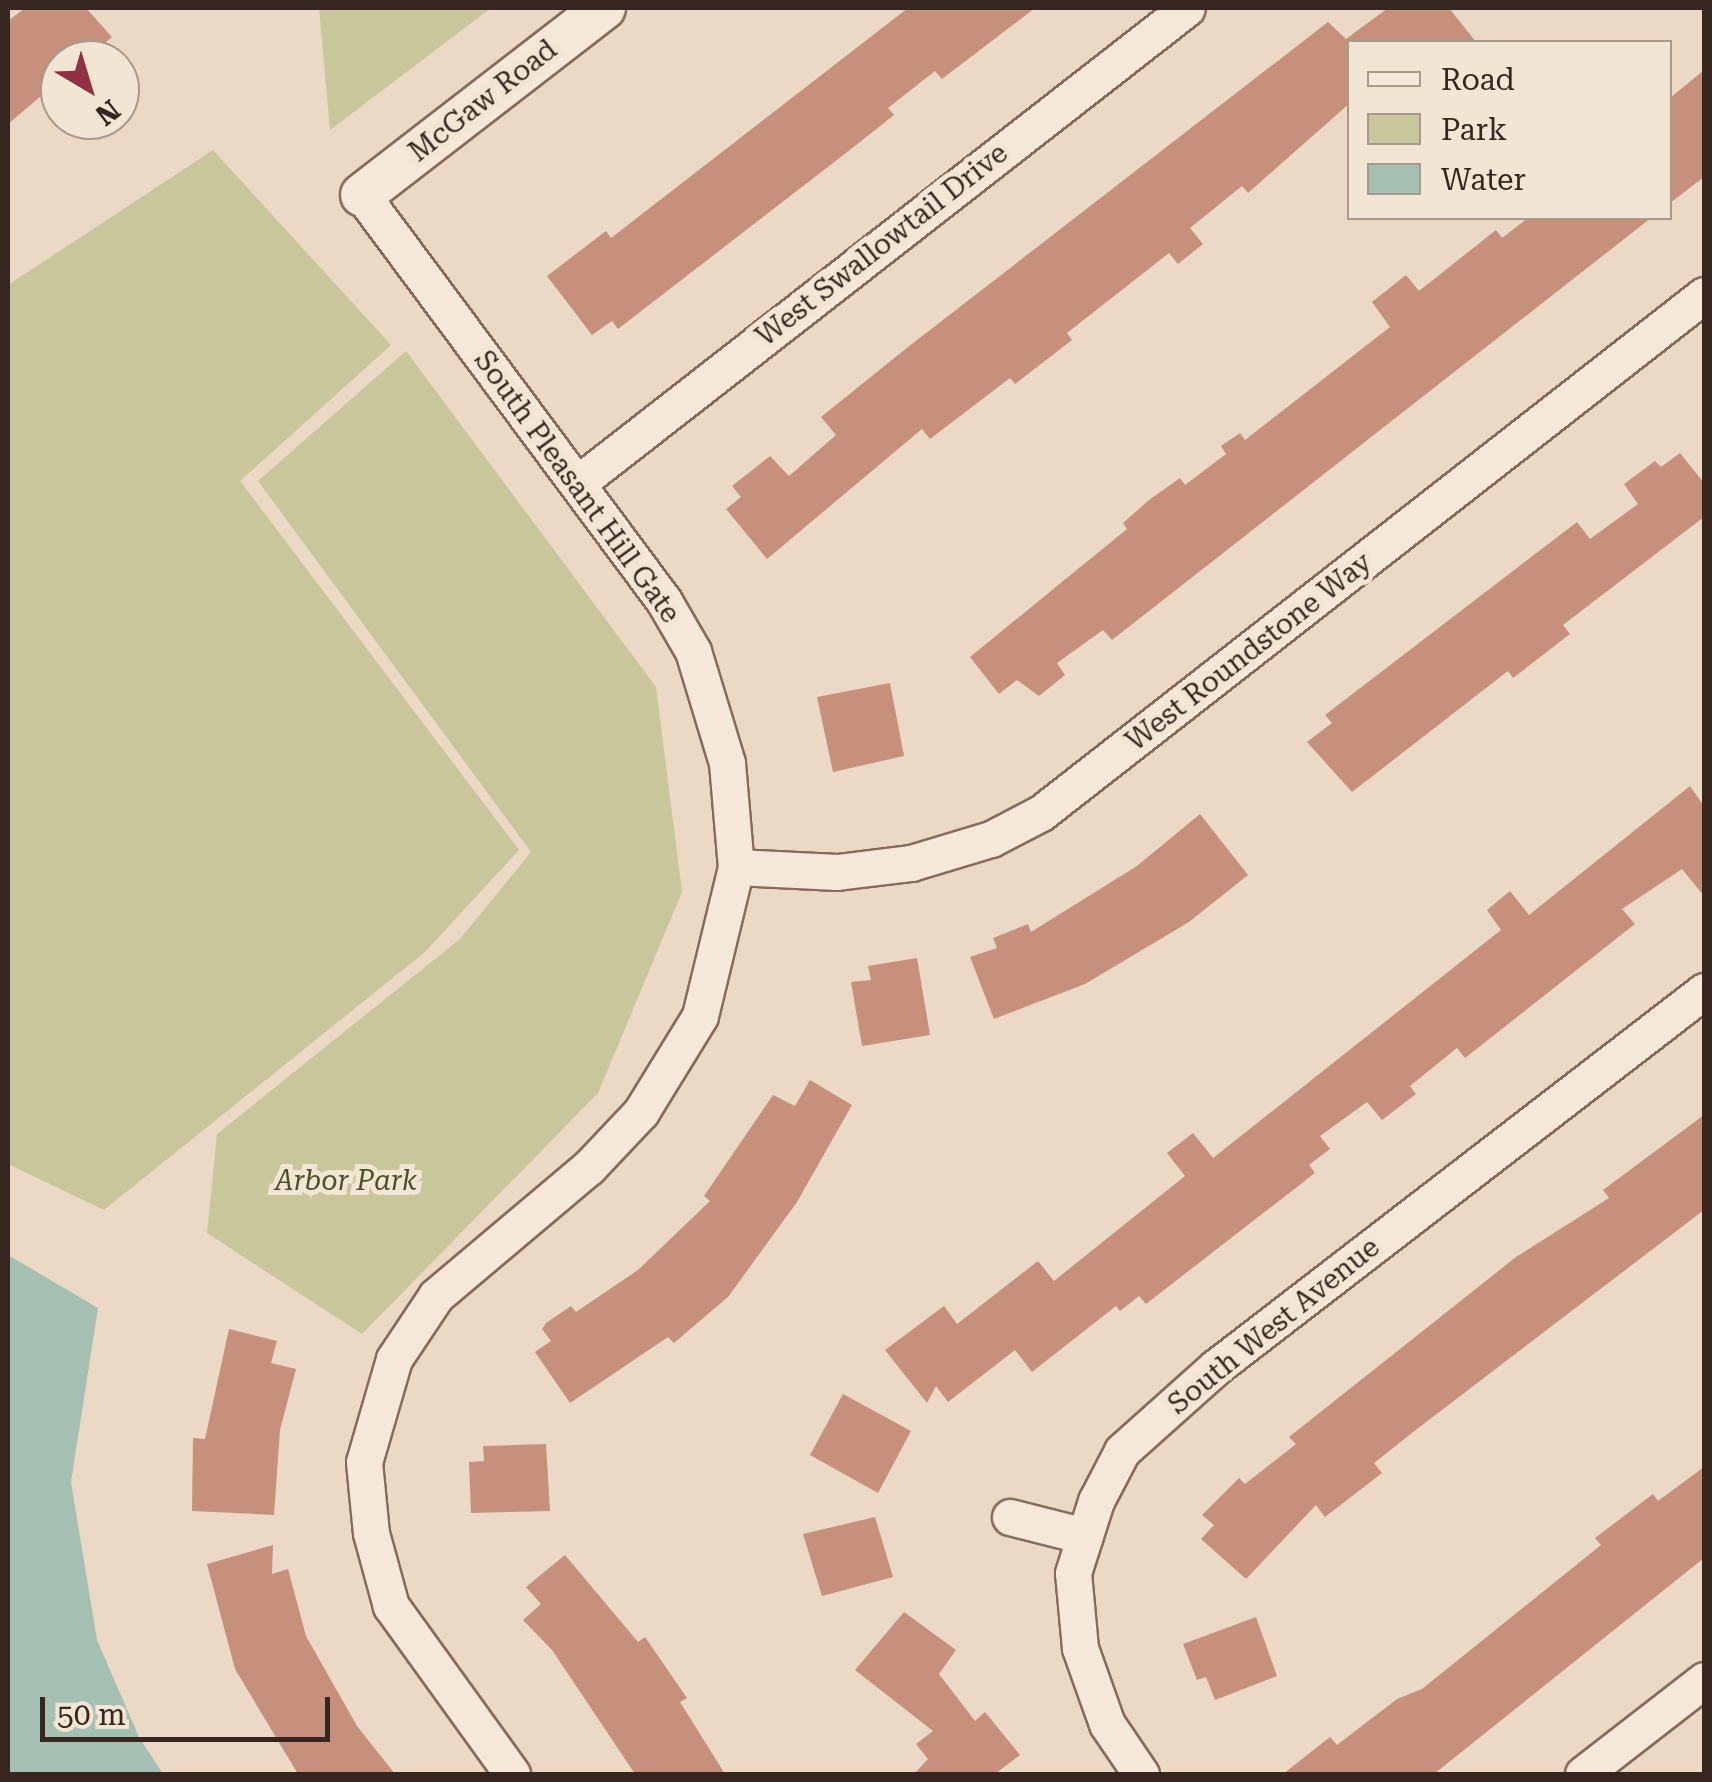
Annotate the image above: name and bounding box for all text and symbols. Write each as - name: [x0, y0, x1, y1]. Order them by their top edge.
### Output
- street label: McGaw Road: [402, 33, 564, 169]
- north arrow: [40, 40, 140, 140]
- legend: [1347, 40, 1672, 220]
- text: Road: [1441, 62, 1515, 97]
- text: N: [89, 93, 126, 132]
- text: Park: [1441, 112, 1507, 147]
- street label: West Swallowtail Drive: [750, 136, 1014, 354]
- text: Water: [1441, 162, 1526, 197]
- street label: South Pleasant Hill Gate: [467, 344, 687, 630]
- street label: West Roundstone Way: [1119, 546, 1379, 758]
- park label: Arbor Park: [275, 1164, 417, 1198]
- street label: South West Avenue: [1162, 1231, 1386, 1421]
- scale bar: [45, 1677, 335, 1739]
- text: 50 m: [57, 1697, 126, 1732]

